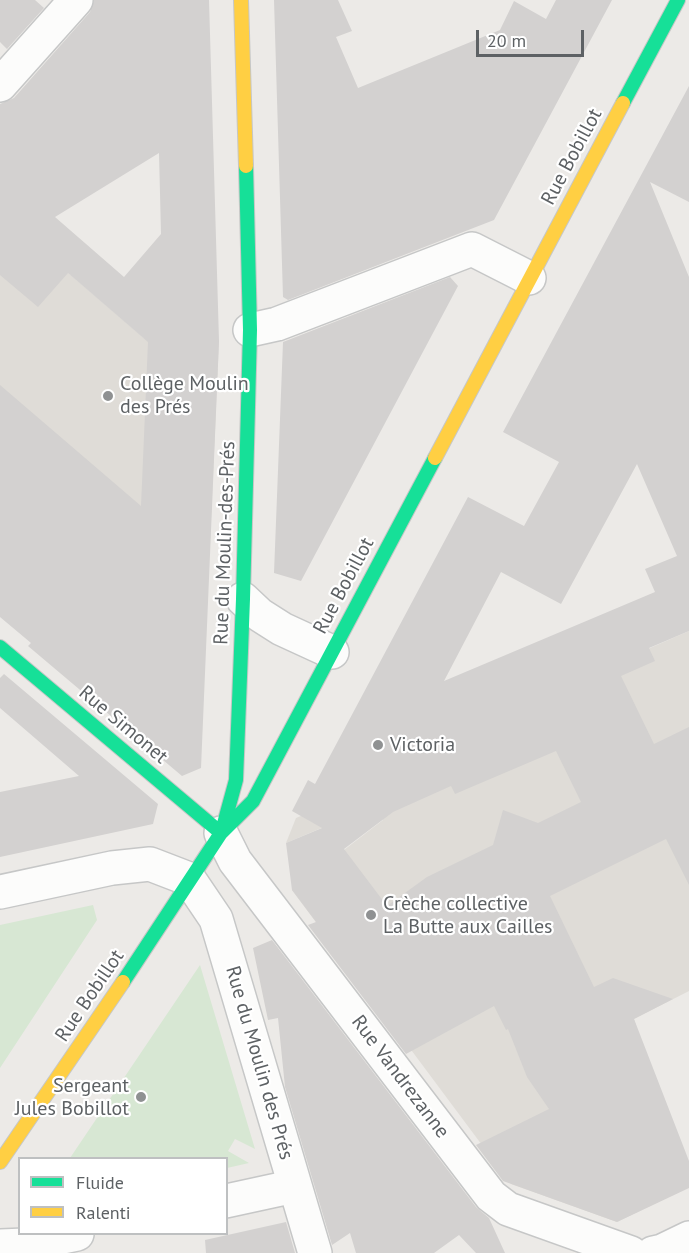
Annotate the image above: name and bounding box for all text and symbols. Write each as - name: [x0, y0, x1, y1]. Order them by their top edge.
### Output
- scale bar: [479, 18, 587, 56]
- text: 20 m: [487, 29, 526, 52]
- street label: Rue Bobillot: [537, 105, 607, 209]
- place label: Collège Moulin des Prés: [120, 372, 249, 419]
- marker: Collège Moulin des Prés: [101, 389, 115, 403]
- street label: Rue du Moulin-des-Prés: [209, 441, 241, 645]
- street label: Rue Bobillot: [309, 534, 379, 638]
- street label: Rue Simonet: [74, 681, 172, 769]
- place label: Victoria: [390, 733, 455, 757]
- marker: Victoria: [371, 738, 385, 752]
- place label: Crèche collective La Butte aux Cailles: [383, 892, 552, 939]
- marker: Crèche collective La Butte aux Cailles: [364, 908, 378, 922]
- street label: Rue Bobillot: [50, 945, 130, 1047]
- street label: Rue du Moulin des Prés: [220, 963, 298, 1163]
- street label: Rue Vandrezanne: [346, 1011, 454, 1143]
- place label: Sergeant Jules Bobillot: [15, 1074, 129, 1121]
- marker: Sergeant Jules Bobillot: [134, 1090, 148, 1104]
- legend: [18, 1157, 228, 1235]
- text: Fluide: [76, 1171, 124, 1194]
- text: Ralenti: [76, 1201, 131, 1224]

